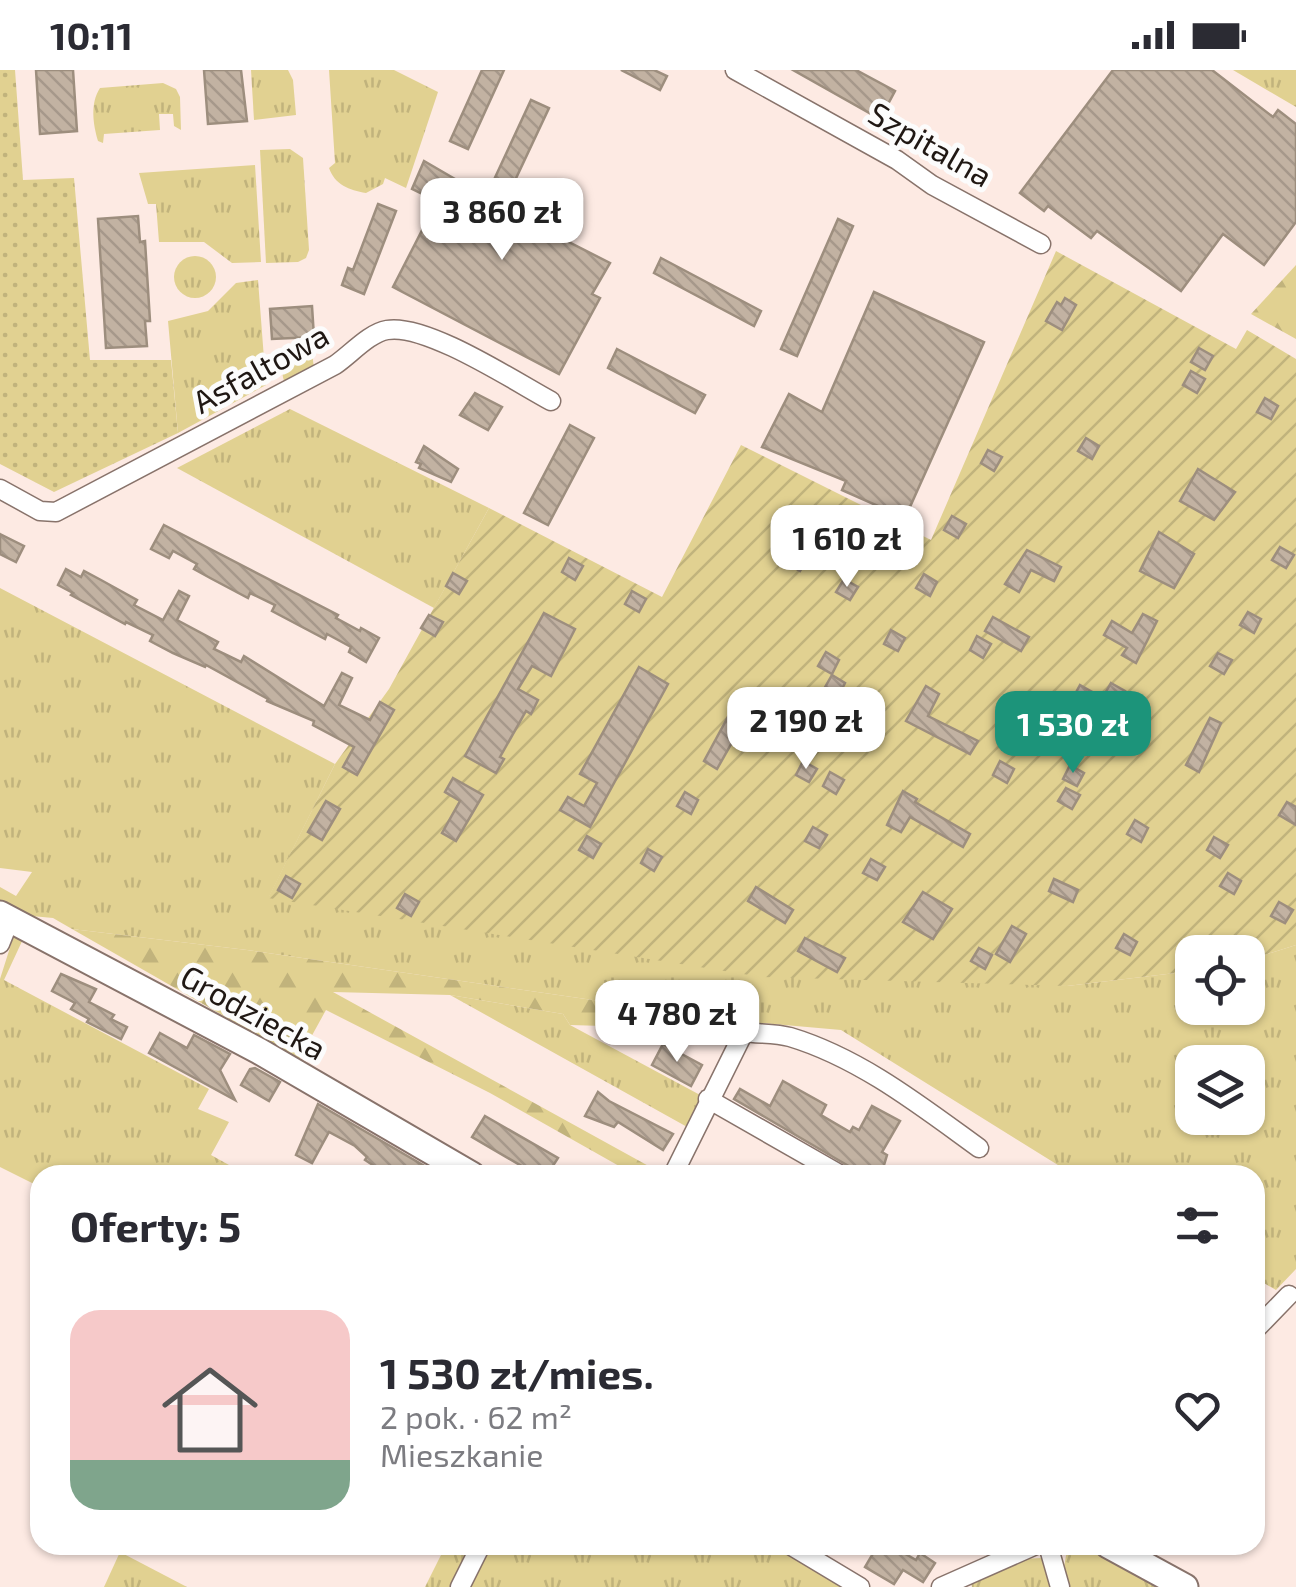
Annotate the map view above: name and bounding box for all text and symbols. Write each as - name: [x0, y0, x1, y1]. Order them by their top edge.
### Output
- text: 10:11: [50, 12, 133, 58]
- street label: Szpitalna: [863, 93, 999, 194]
- pin: 3 860 zł: [399, 178, 605, 263]
- text: 3 860 zł: [442, 191, 562, 229]
- street label: Asfaltowa: [186, 314, 335, 420]
- pin: 1 610 zł: [744, 505, 950, 590]
- text: 1 610 zł: [793, 518, 901, 556]
- pin: 2 190 zł: [703, 687, 909, 772]
- pin: 1 530 zł: [970, 691, 1176, 776]
- text: 2 190 zł: [749, 700, 863, 738]
- text: 1 530 zł: [1017, 704, 1129, 742]
- map controls: [1175, 935, 1265, 1135]
- button: locate: [1175, 935, 1265, 1025]
- street label: Grodziecka: [175, 956, 333, 1067]
- pin: 4 780 zł: [574, 980, 780, 1065]
- text: 4 780 zł: [617, 993, 737, 1031]
- button: layers: [1175, 1045, 1265, 1135]
- icon: filters: [1170, 1198, 1225, 1253]
- text: Oferty: 5: [70, 1200, 241, 1250]
- text: 1 530 zł/mies.: [380, 1347, 654, 1397]
- icon: home: [150, 1350, 270, 1470]
- icon: heart: [1170, 1383, 1225, 1438]
- text: 2 pok. · 62 m²: [380, 1397, 572, 1435]
- text: Mieszkanie: [380, 1435, 543, 1473]

